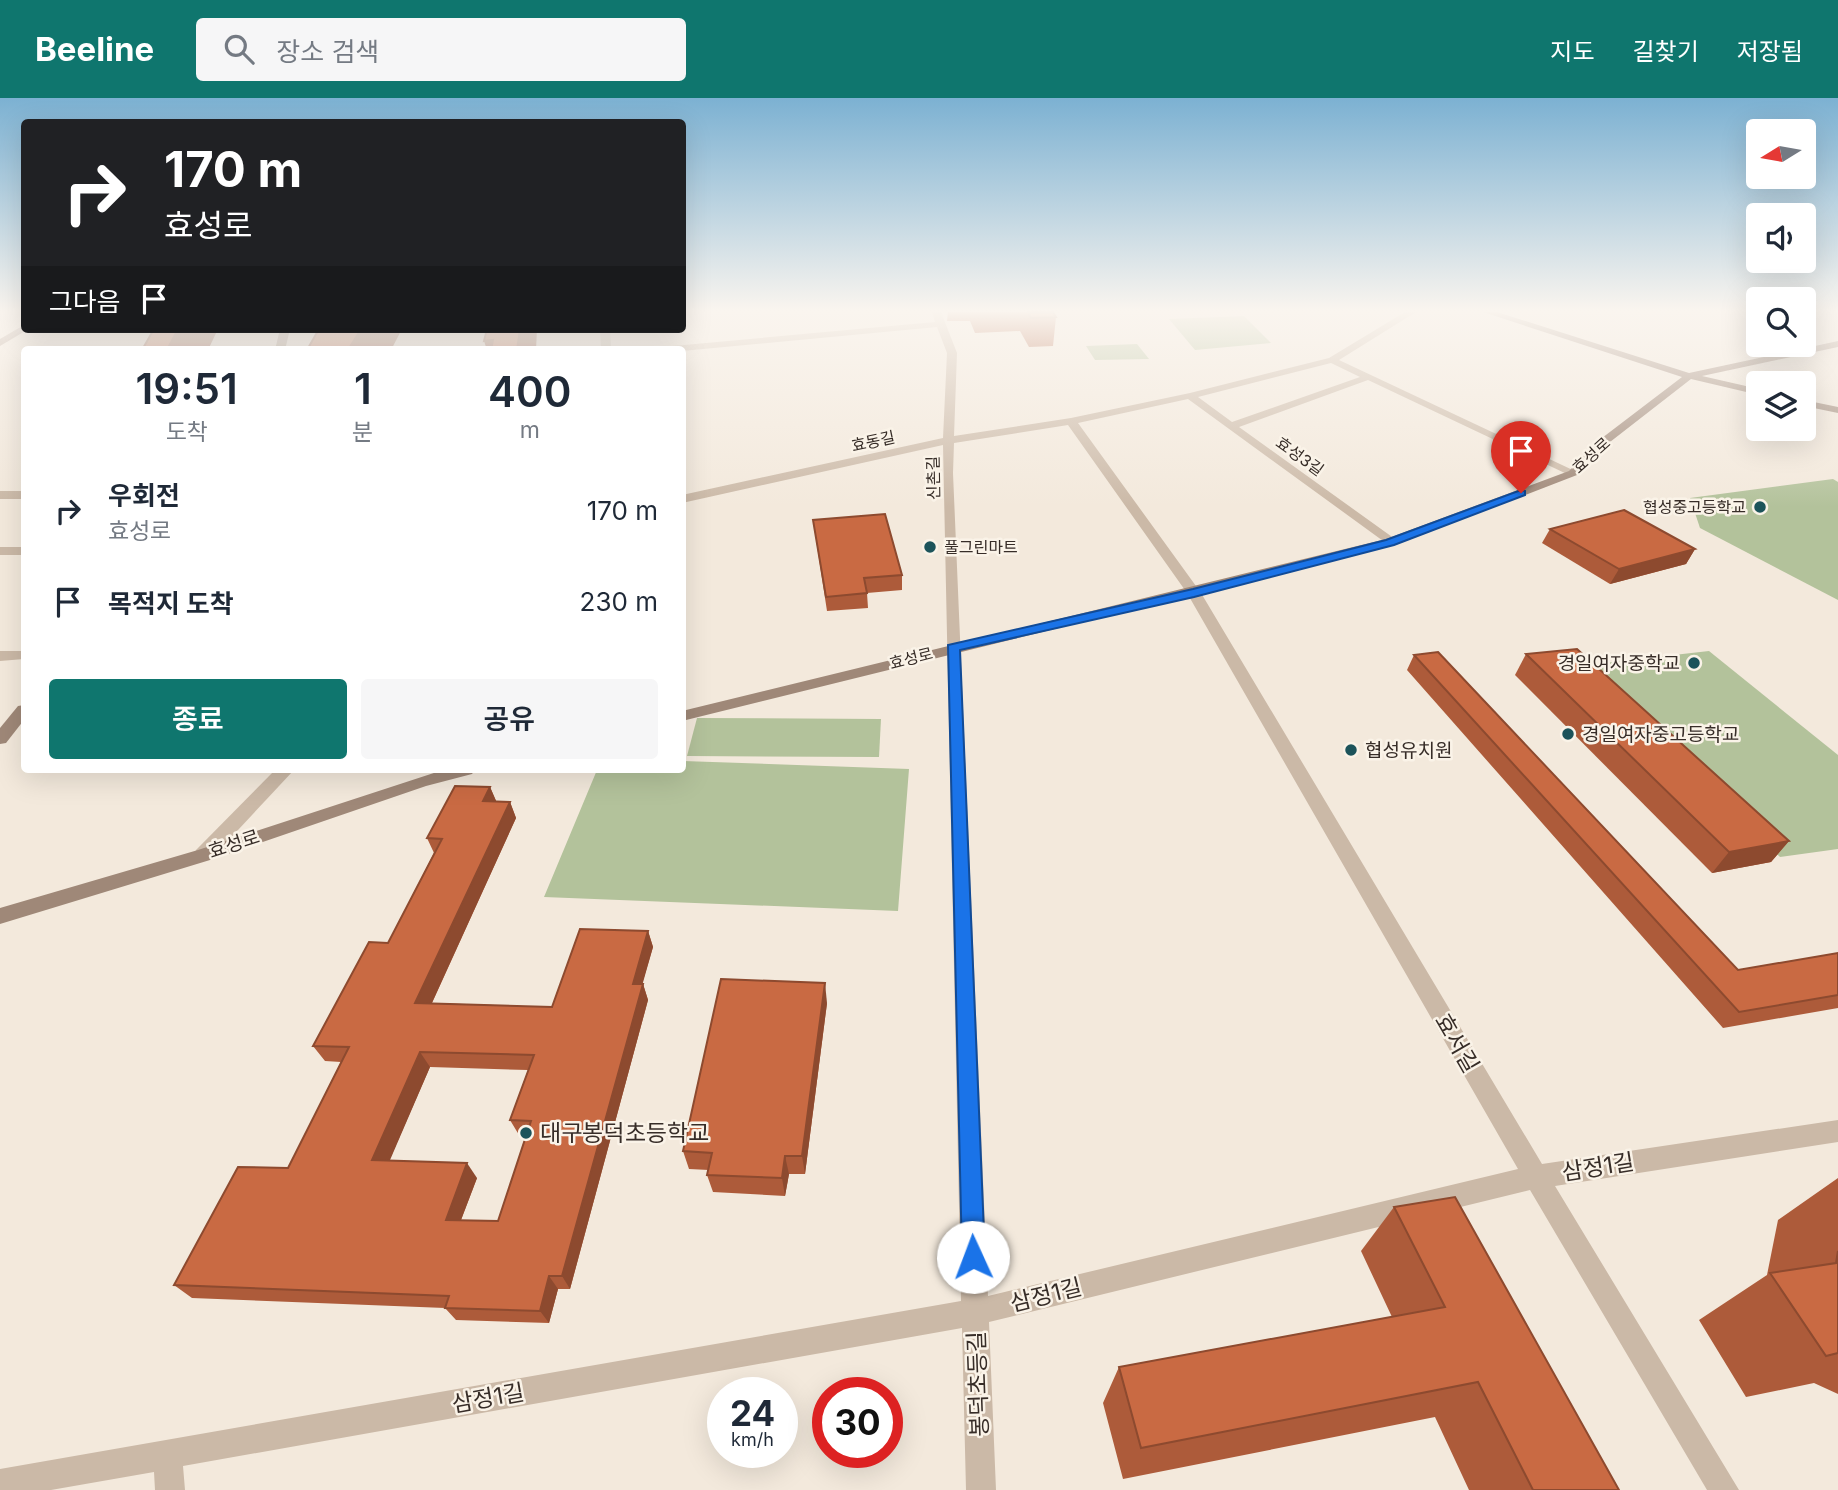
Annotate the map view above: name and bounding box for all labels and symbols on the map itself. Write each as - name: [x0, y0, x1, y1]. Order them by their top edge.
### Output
- north arrow: [1746, 119, 1816, 189]
- pin: [1491, 421, 1551, 493]
- street label: 효동길: [849, 427, 897, 455]
- street label: 효성3길: [1272, 432, 1328, 480]
- street label: 효성로: [1568, 433, 1614, 477]
- street label: 신촌길: [923, 456, 943, 500]
- place label: 협성중고등학교: [1643, 497, 1746, 517]
- marker: 협성중고등학교: [1752, 499, 1768, 515]
- place label: 풀그린마트: [944, 537, 1018, 557]
- marker: 풀그린마트: [922, 539, 938, 555]
- street label: 효성로: [887, 643, 935, 673]
- place label: 경일여자중학교: [1558, 652, 1680, 675]
- marker: 경일여자중학교: [1686, 655, 1702, 671]
- place label: 경일여자중고등학교: [1582, 723, 1739, 746]
- marker: 경일여자중고등학교: [1560, 726, 1576, 742]
- place label: 협성유치원: [1365, 739, 1452, 762]
- marker: 협성유치원: [1343, 742, 1359, 758]
- street label: 효성로: [206, 825, 262, 863]
- street label: 효서길: [1429, 1009, 1485, 1077]
- place label: 대구봉덕초등학교: [540, 1119, 709, 1147]
- marker: 대구봉덕초등학교: [518, 1125, 534, 1141]
- street label: 삼정1길: [1560, 1147, 1636, 1187]
- position arrow: [936, 1220, 1010, 1294]
- street label: 삼정1길: [1007, 1273, 1085, 1317]
- street label: 봉덕초등길: [962, 1331, 994, 1437]
- speed limit sign: 30: [812, 1377, 903, 1468]
- street label: 삼정1길: [450, 1378, 526, 1418]

